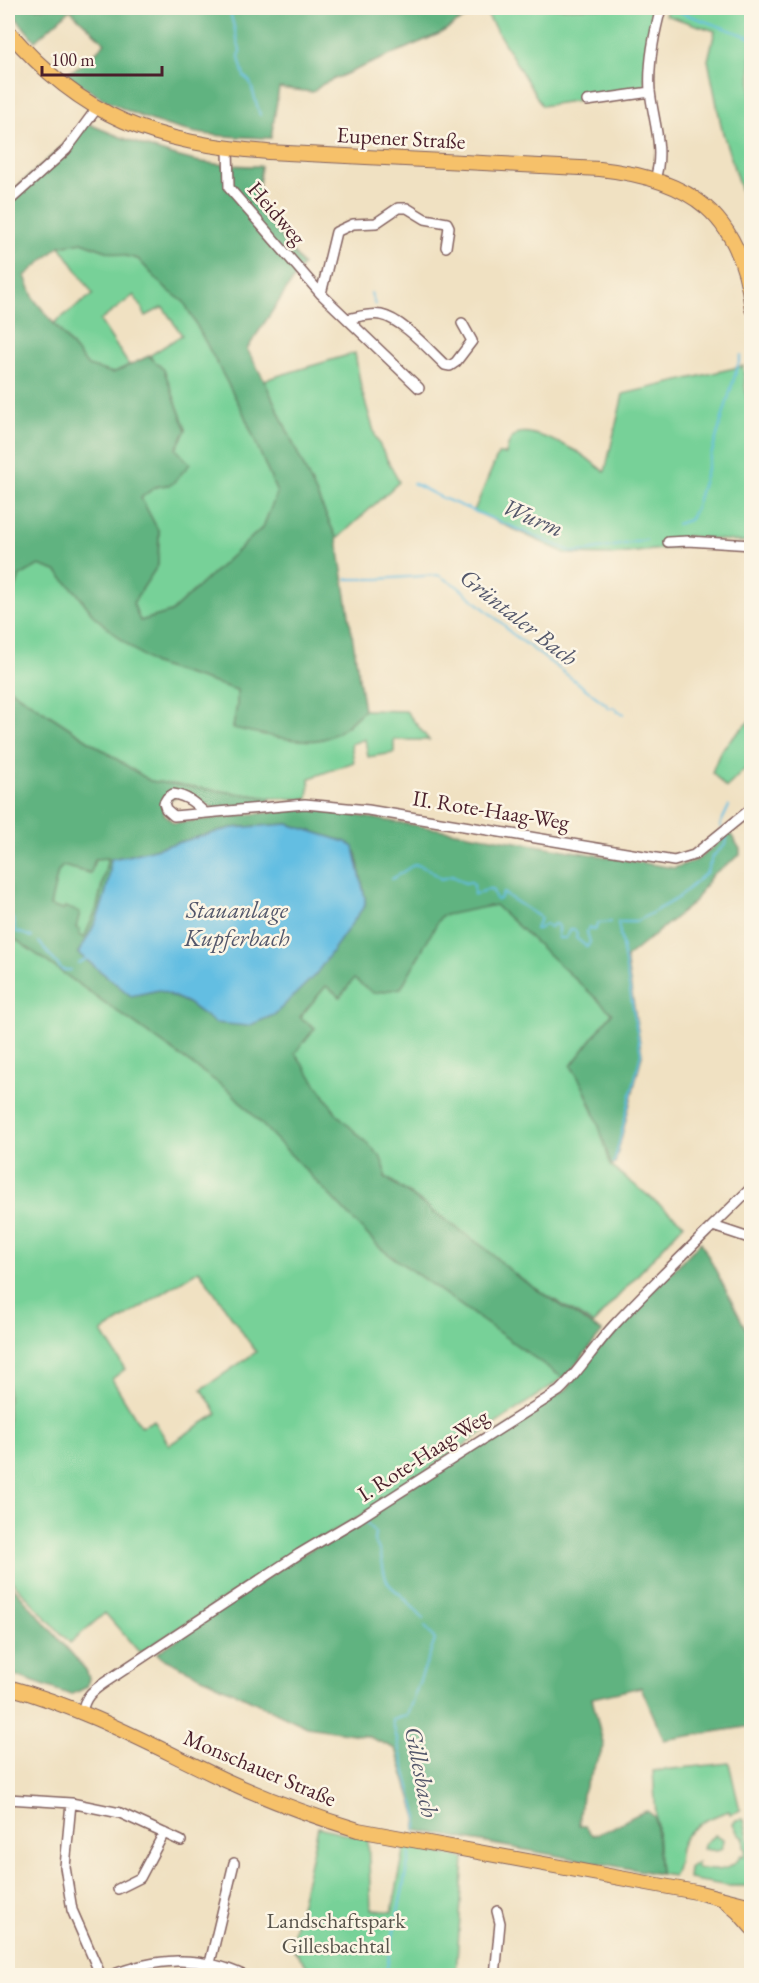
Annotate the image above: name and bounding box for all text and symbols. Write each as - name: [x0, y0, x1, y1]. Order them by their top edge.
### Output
- scale bar: [42, 39, 162, 77]
- text: 100 m: [51, 48, 95, 71]
- street label: Eupener Straße: [336, 120, 467, 156]
- street label: Heidweg: [241, 175, 313, 251]
- water label: Wurm: [498, 490, 568, 544]
- water label: Grüntaler Bach: [454, 561, 585, 673]
- street label: II. Rote-Haag-Weg: [411, 783, 572, 837]
- water label: Stauanlage Kupferbach: [183, 894, 290, 953]
- street label: I. Rote-Haag-Weg: [352, 1402, 494, 1508]
- street label: Monschauer Straße: [179, 1723, 341, 1813]
- water label: Gillesbach: [398, 1724, 446, 1820]
- park label: Landschaftspark Gillesbachtal: [267, 1906, 406, 1960]

